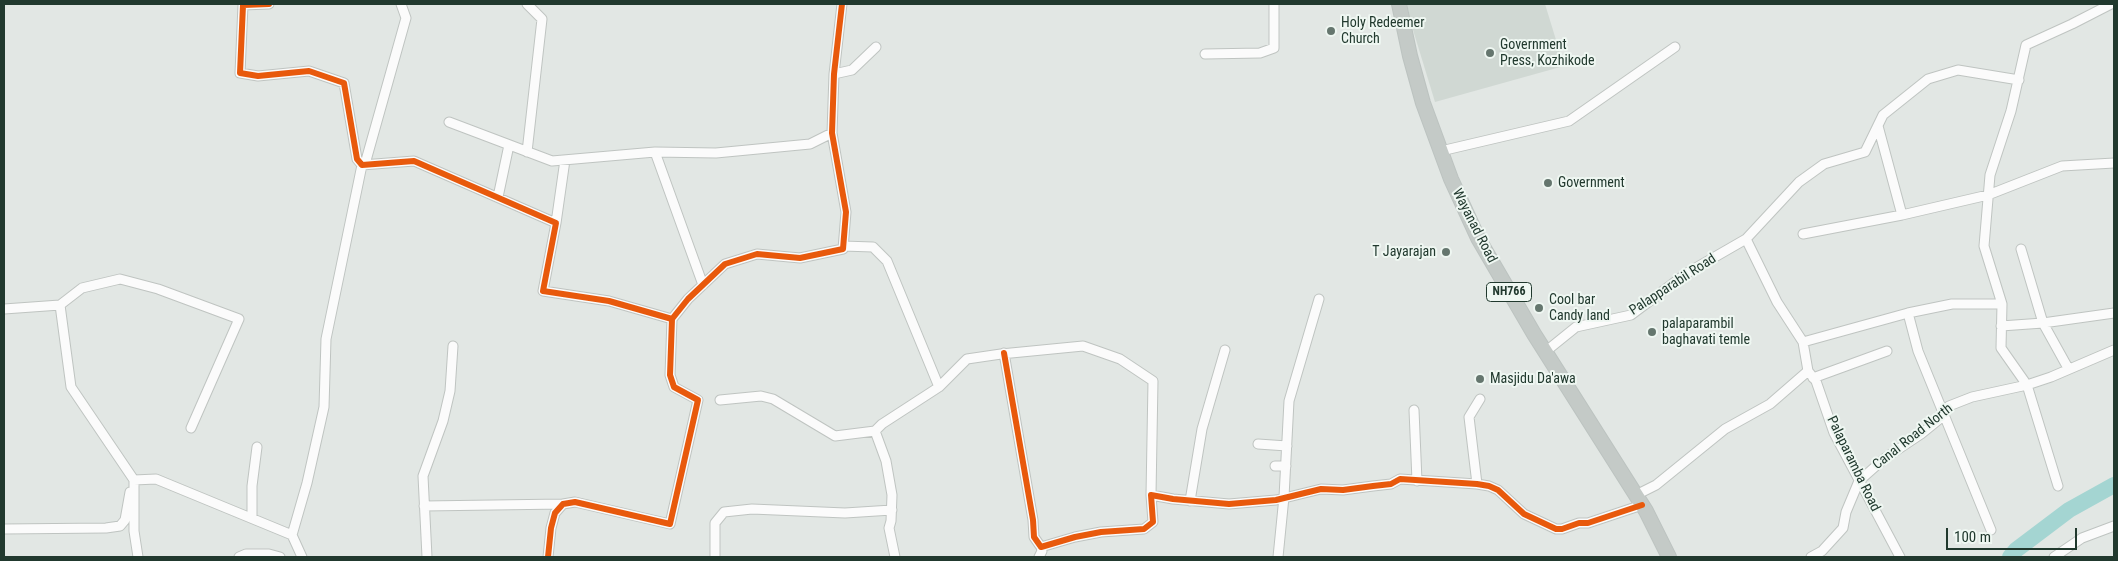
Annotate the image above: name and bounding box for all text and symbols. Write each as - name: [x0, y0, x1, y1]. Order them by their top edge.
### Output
- place label: Holy Redeemer Church: [1341, 15, 1424, 48]
- marker: Holy Redeemer Church: [1325, 25, 1337, 37]
- place label: Government Press, Kozhikode: [1500, 37, 1595, 70]
- marker: Government Press, Kozhikode: [1484, 47, 1496, 59]
- place label: Government: [1558, 175, 1625, 191]
- marker: Government: [1542, 177, 1554, 189]
- street label: Wayanad Road: [1448, 186, 1500, 266]
- place label: T Jayarajan: [1372, 244, 1436, 260]
- marker: T Jayarajan: [1440, 246, 1452, 258]
- street label: Palapparabil Road: [1626, 251, 1720, 319]
- road number: NH766: [1486, 282, 1532, 302]
- place label: Cool bar Candy land: [1549, 292, 1610, 324]
- marker: Cool bar Candy land: [1533, 302, 1545, 314]
- place label: palaparambil baghavati temle: [1662, 316, 1750, 348]
- marker: palaparambil baghavati temle: [1646, 326, 1658, 338]
- place label: Masjidu Da'awa: [1490, 371, 1576, 387]
- marker: Masjidu Da'awa: [1474, 373, 1486, 385]
- street label: Canal Road North: [1870, 400, 1956, 474]
- street label: Palaparamba Road: [1823, 414, 1883, 514]
- scale bar: [1948, 518, 2079, 550]
- text: 100 m: [1954, 528, 1991, 546]

